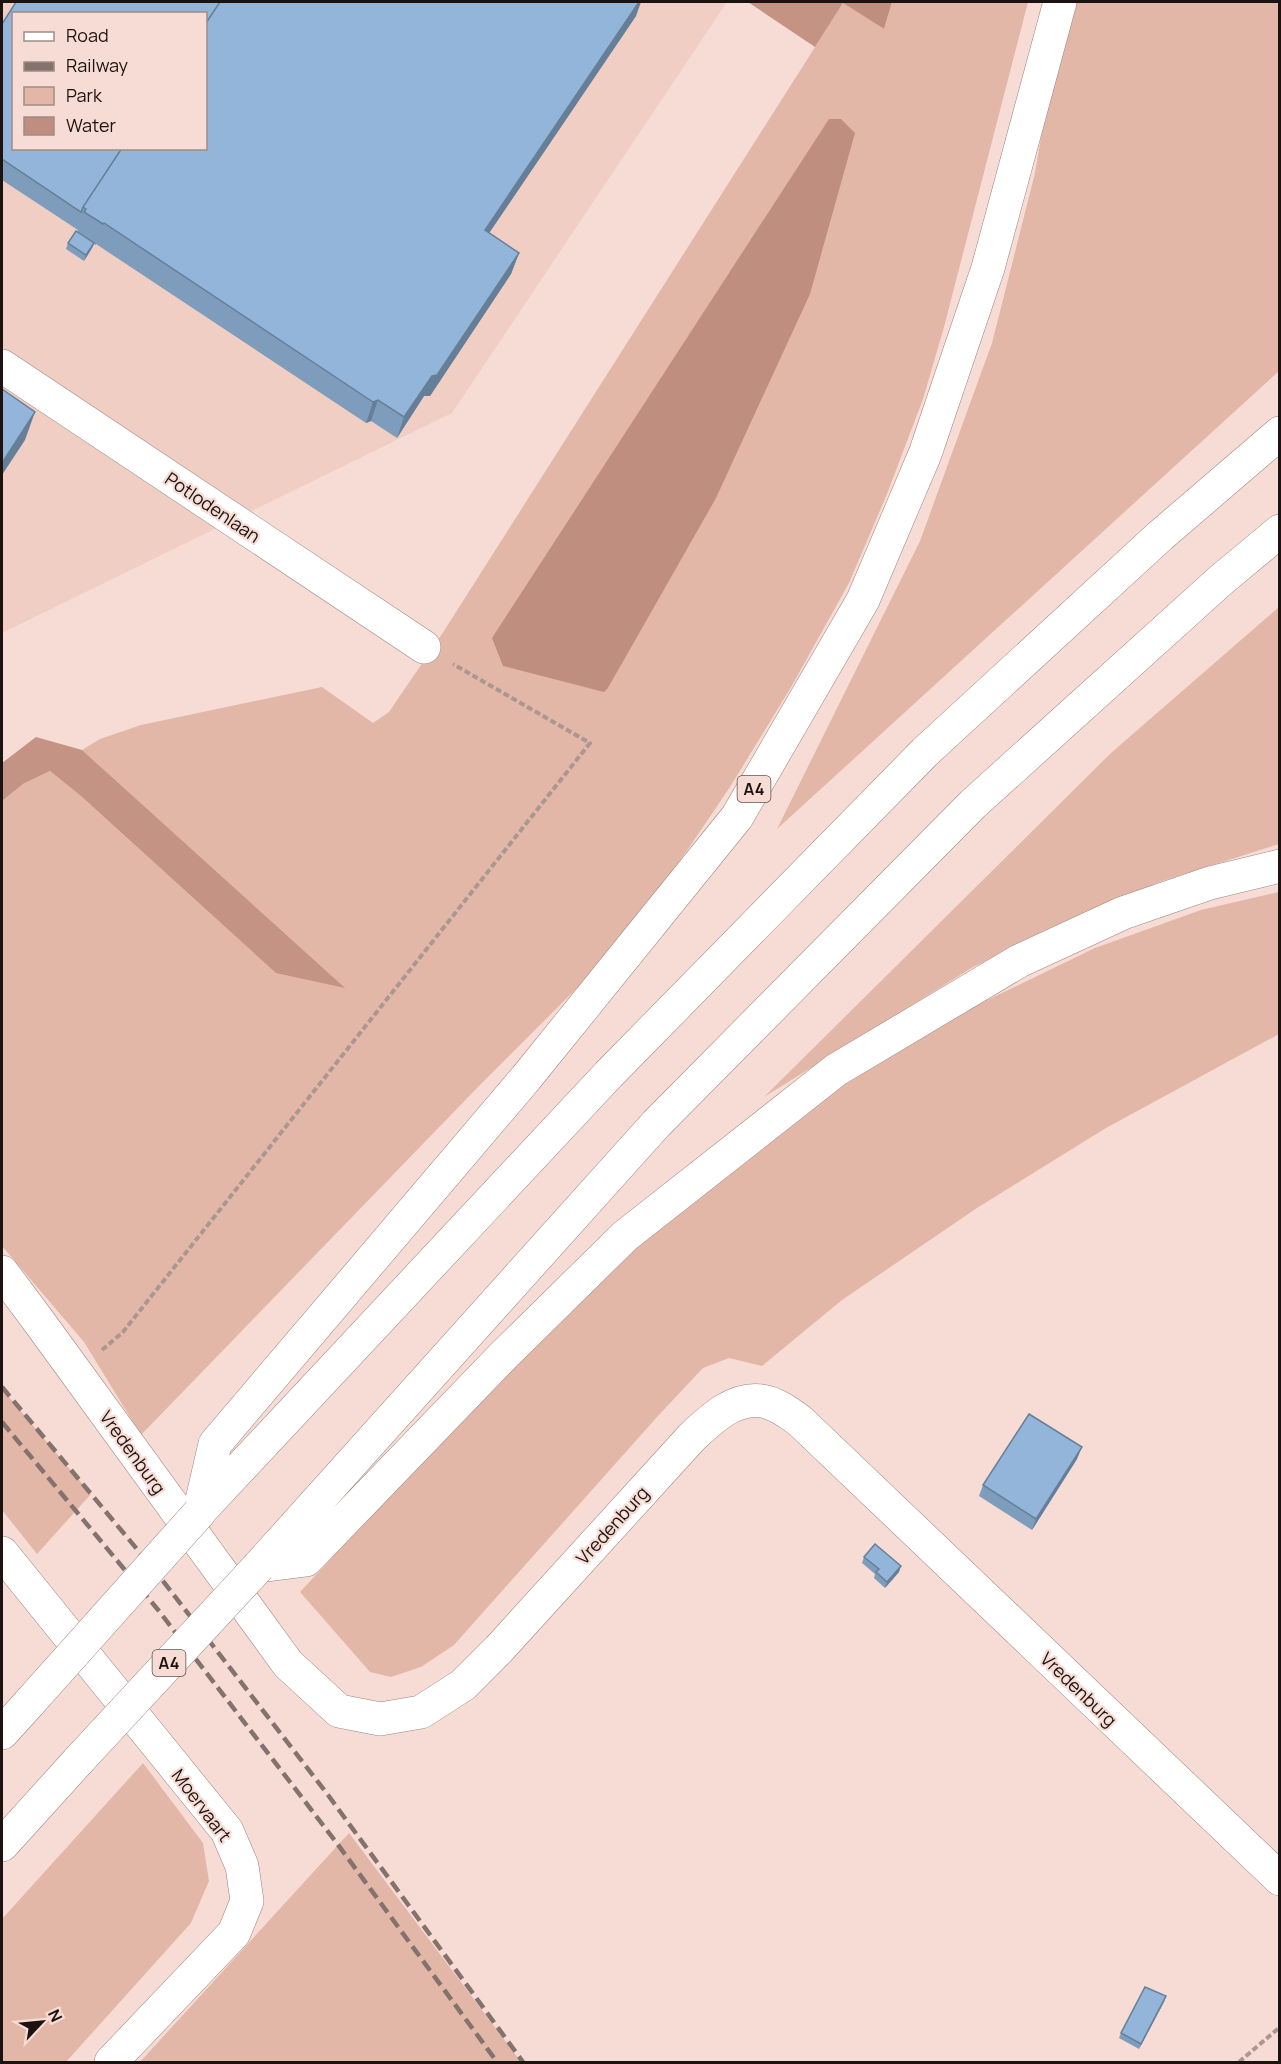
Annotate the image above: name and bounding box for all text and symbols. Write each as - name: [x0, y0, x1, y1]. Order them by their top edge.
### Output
- legend: [12, 12, 207, 150]
- text: Road: [66, 23, 109, 47]
- text: Railway: [66, 53, 128, 77]
- text: Park: [66, 83, 103, 107]
- text: Water: [66, 113, 116, 137]
- street label: Potlodenlaan: [161, 466, 265, 548]
- road number: A4: [738, 776, 771, 802]
- street label: Vredenburg: [95, 1406, 171, 1498]
- street label: Vredenburg: [570, 1481, 654, 1569]
- street label: Vredenburg: [1036, 1647, 1122, 1731]
- road number: A4: [152, 1650, 186, 1676]
- street label: Moervaart: [167, 1764, 237, 1846]
- north arrow: [12, 1992, 72, 2052]
- text: N: [43, 2005, 68, 2025]

